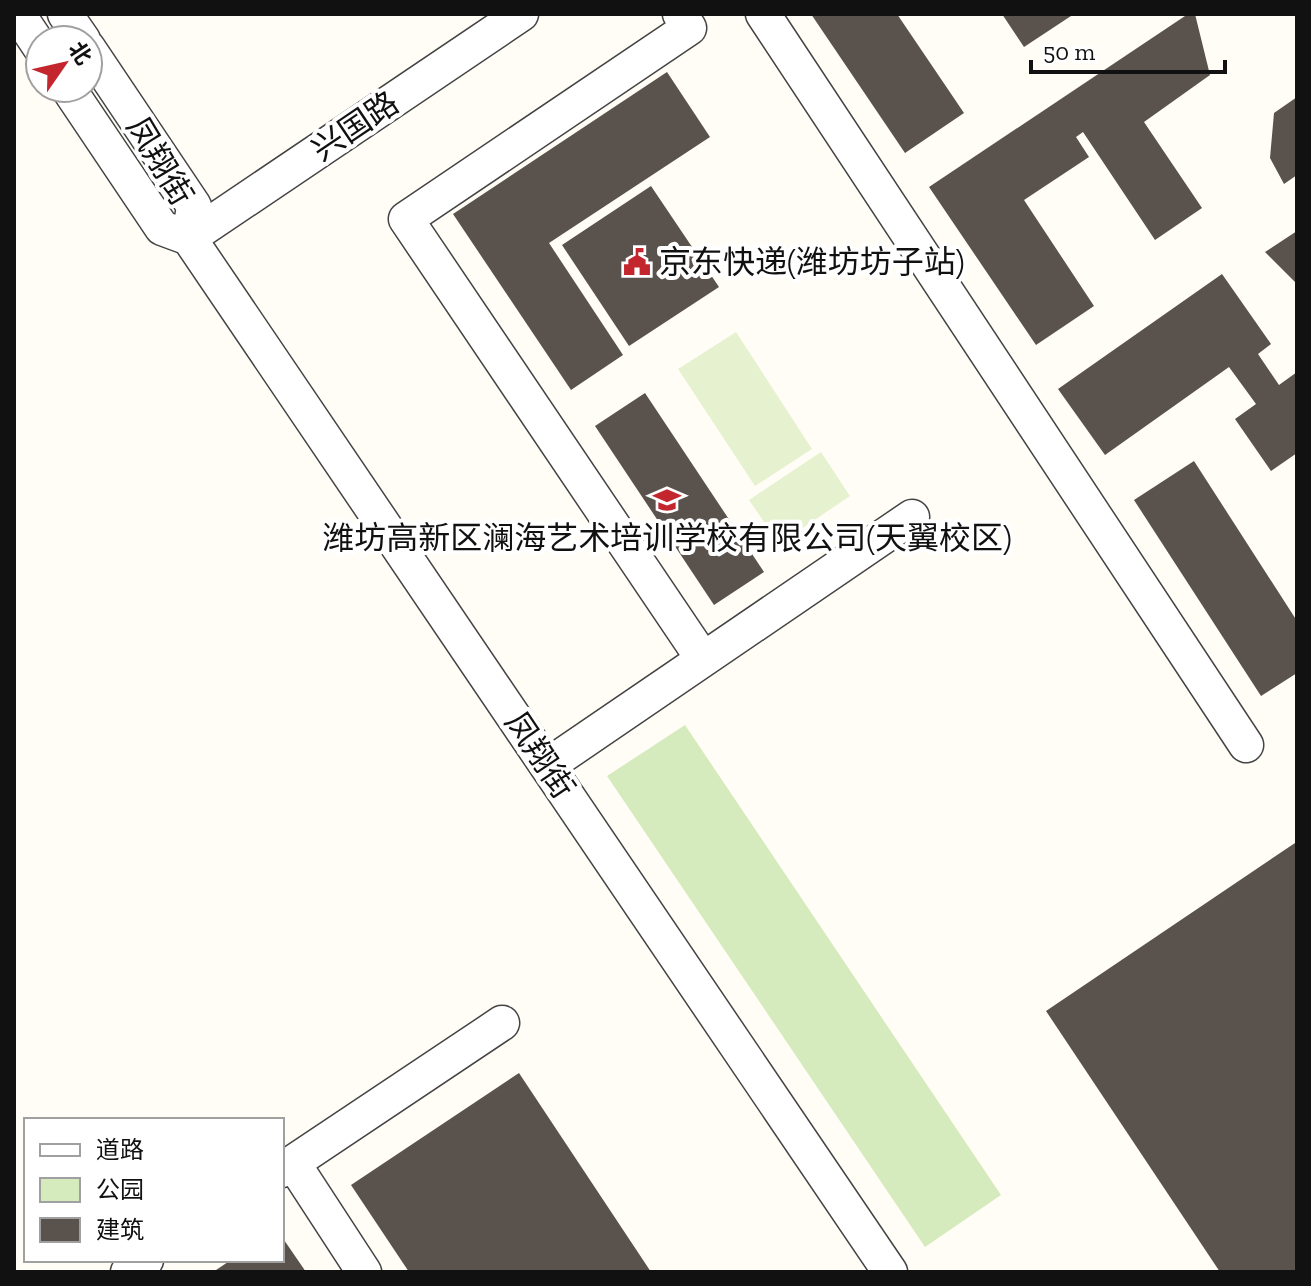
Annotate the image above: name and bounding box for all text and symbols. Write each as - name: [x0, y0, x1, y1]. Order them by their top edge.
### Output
- north arrow: [24, 24, 104, 104]
- scale bar: [1031, 24, 1225, 74]
- text: 北: [63, 36, 98, 70]
- text: 50 m: [1043, 37, 1096, 66]
- street label: 兴国路: [305, 83, 405, 169]
- street label: 凤翔街: [119, 110, 201, 212]
- place label: 京东快递(潍坊坊子站): [659, 243, 965, 281]
- public building icon: 京东快递(潍坊坊子站): [622, 247, 652, 277]
- school or university icon: 潍坊高新区澜海艺术培训学校有限公司(天翼校区): [652, 485, 682, 515]
- place label: 潍坊高新区澜海艺术培训学校有限公司(天翼校区): [322, 519, 1012, 557]
- street label: 凤翔街: [497, 705, 583, 805]
- legend: [24, 1118, 284, 1262]
- text: 道路: [96, 1135, 144, 1164]
- text: 公园: [96, 1175, 144, 1204]
- text: 建筑: [96, 1215, 144, 1244]

